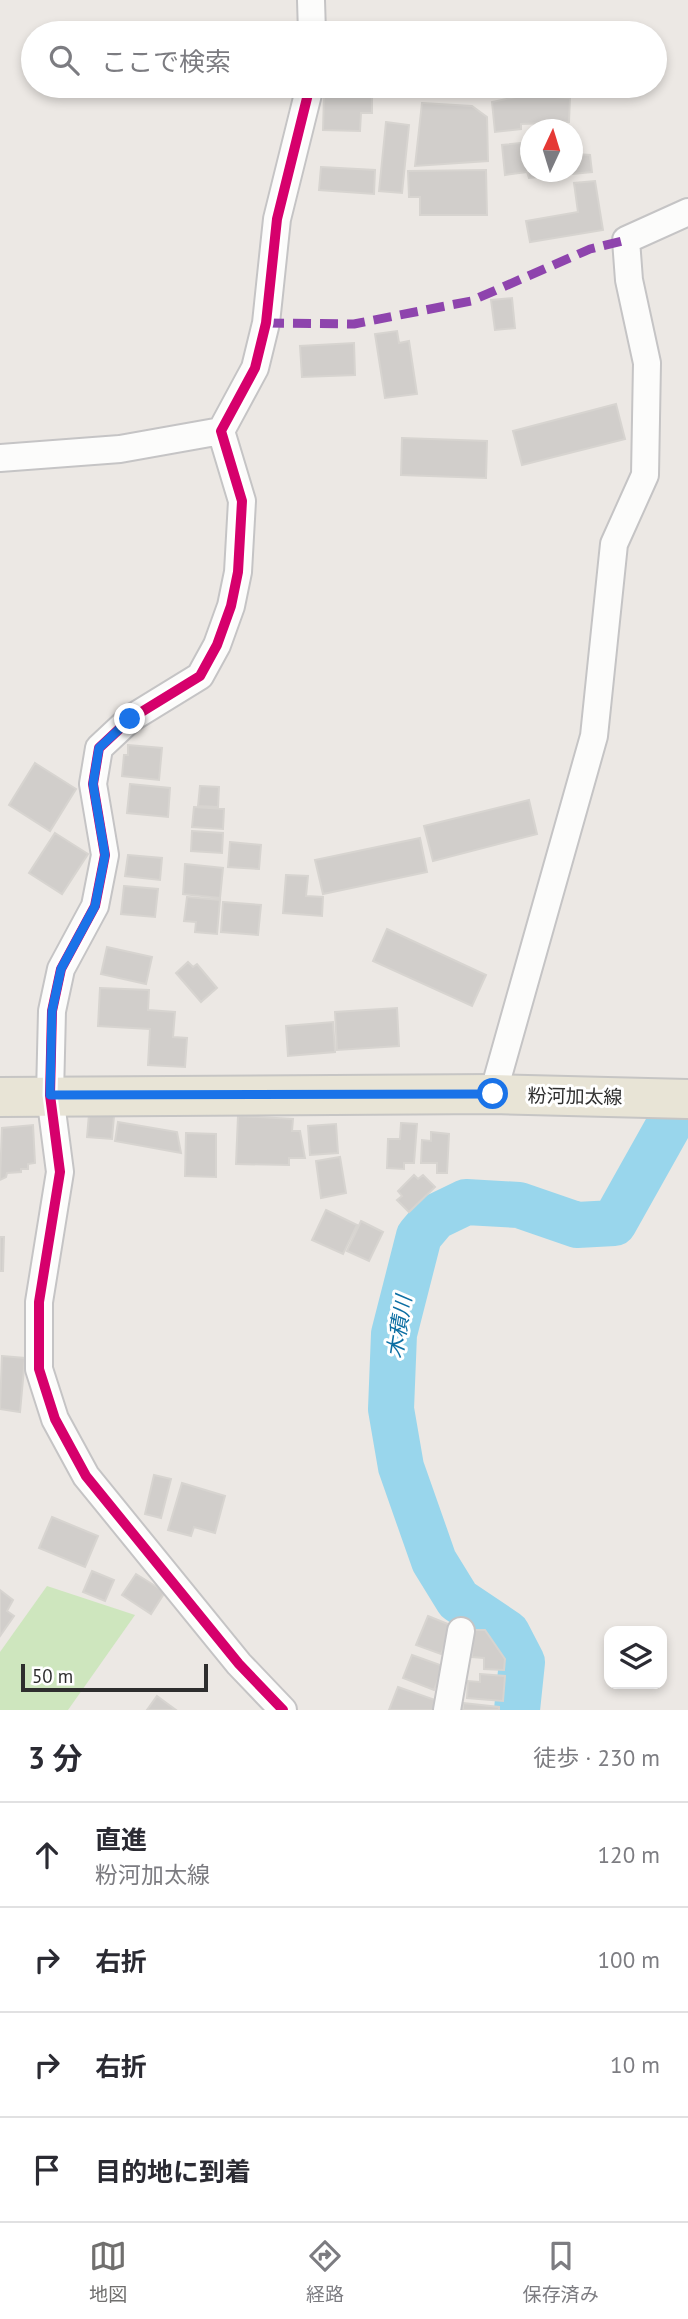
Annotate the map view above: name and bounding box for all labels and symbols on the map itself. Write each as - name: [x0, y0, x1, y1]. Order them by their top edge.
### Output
- north arrow: [520, 119, 583, 182]
- route end: [114, 703, 145, 734]
- route start: [477, 1078, 508, 1109]
- street label: 粉河加太線: [527, 1083, 623, 1109]
- water label: 木積川: [381, 1292, 418, 1360]
- scale bar: [21, 1661, 208, 1693]

